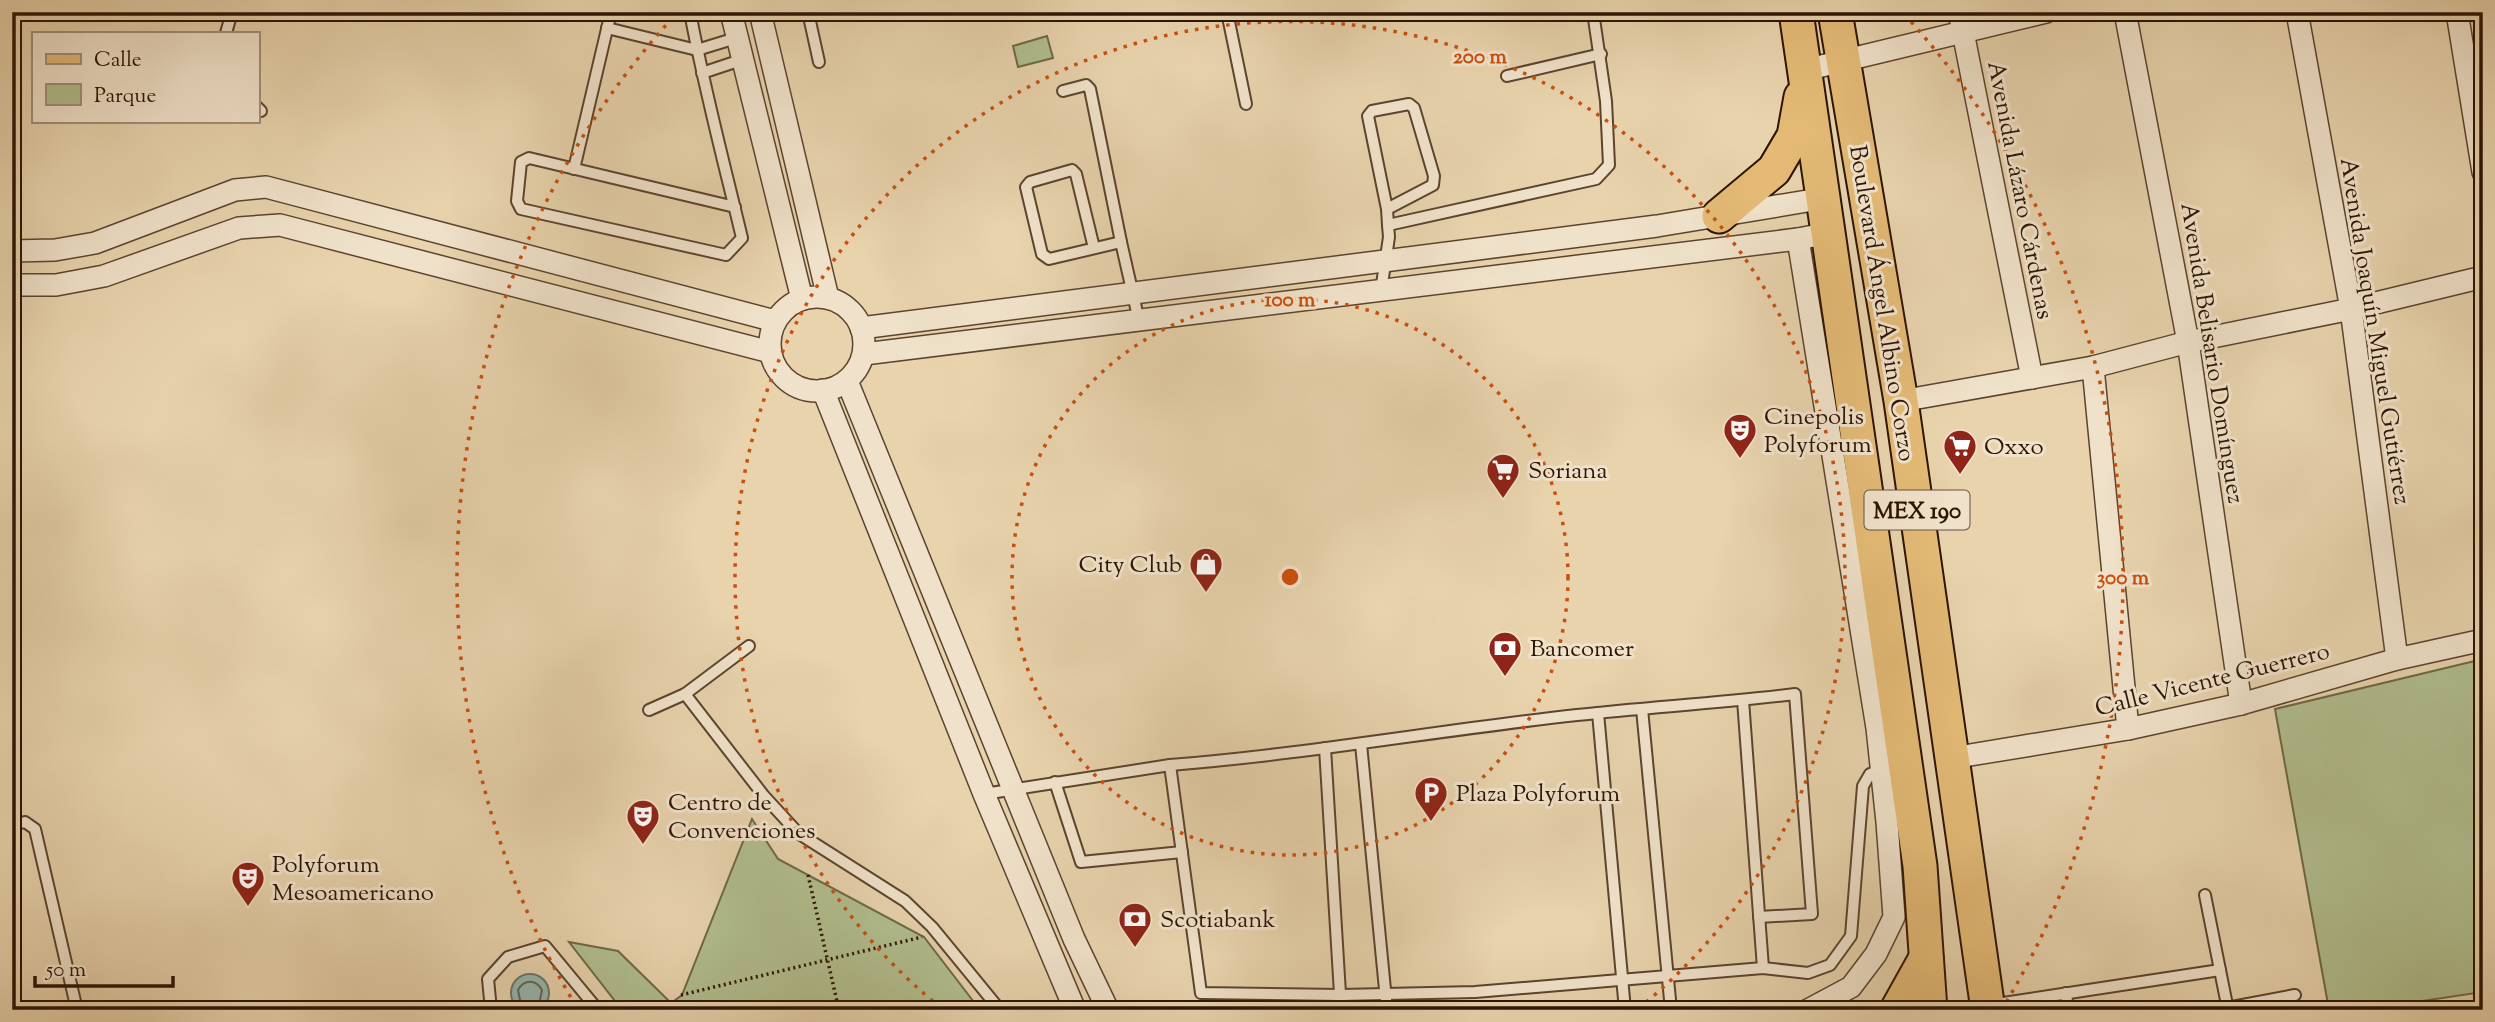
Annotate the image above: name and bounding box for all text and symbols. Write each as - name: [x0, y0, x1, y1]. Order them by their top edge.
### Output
- legend: [32, 32, 259, 122]
- text: 200 m: [1453, 43, 1508, 73]
- text: Calle: [94, 46, 142, 76]
- street label: Avenida Lázaro Cárdenas: [1977, 58, 2061, 322]
- text: Parque: [94, 82, 156, 112]
- street label: Boulevard Ángel Albino Corzo: [1839, 143, 1923, 464]
- street label: Avenida Joaquín Miguel Gutiérrez: [2330, 155, 2418, 507]
- street label: Avenida Belisario Domínguez: [2170, 200, 2252, 506]
- text: 100 m: [1265, 286, 1316, 316]
- place label: Cinepolis Polyforum: [1764, 401, 1872, 463]
- theatre icon: Cinepolis Polyforum: [1721, 411, 1759, 460]
- supermarket icon: Oxxo: [1941, 427, 1979, 476]
- place label: Oxxo: [1984, 431, 2044, 465]
- supermarket icon: Soriana: [1484, 451, 1522, 500]
- place label: Soriana: [1528, 455, 1608, 489]
- road number: MEX 190: [1864, 490, 1969, 530]
- shop icon: City Club: [1187, 545, 1225, 594]
- place label: City Club: [1078, 549, 1182, 583]
- text: 300 m: [2097, 564, 2150, 594]
- centre of rings: [1278, 565, 1302, 589]
- bank icon: Bancomer: [1486, 629, 1524, 678]
- place label: Bancomer: [1530, 633, 1634, 667]
- street label: Calle Vicente Guerrero: [2092, 635, 2333, 727]
- parking icon: Plaza Polyforum: [1412, 774, 1450, 823]
- place label: Plaza Polyforum: [1456, 778, 1620, 812]
- place label: Centro de Convenciones: [668, 787, 816, 849]
- theatre icon: Centro de Convenciones: [624, 797, 662, 846]
- place label: Polyforum Mesoamericano: [272, 849, 434, 911]
- theatre icon: Polyforum Mesoamericano: [229, 859, 267, 908]
- bank icon: Scotiabank: [1116, 900, 1154, 949]
- place label: Scotiabank: [1160, 904, 1275, 938]
- scale bar: [35, 945, 173, 989]
- text: 50 m: [45, 956, 86, 986]

